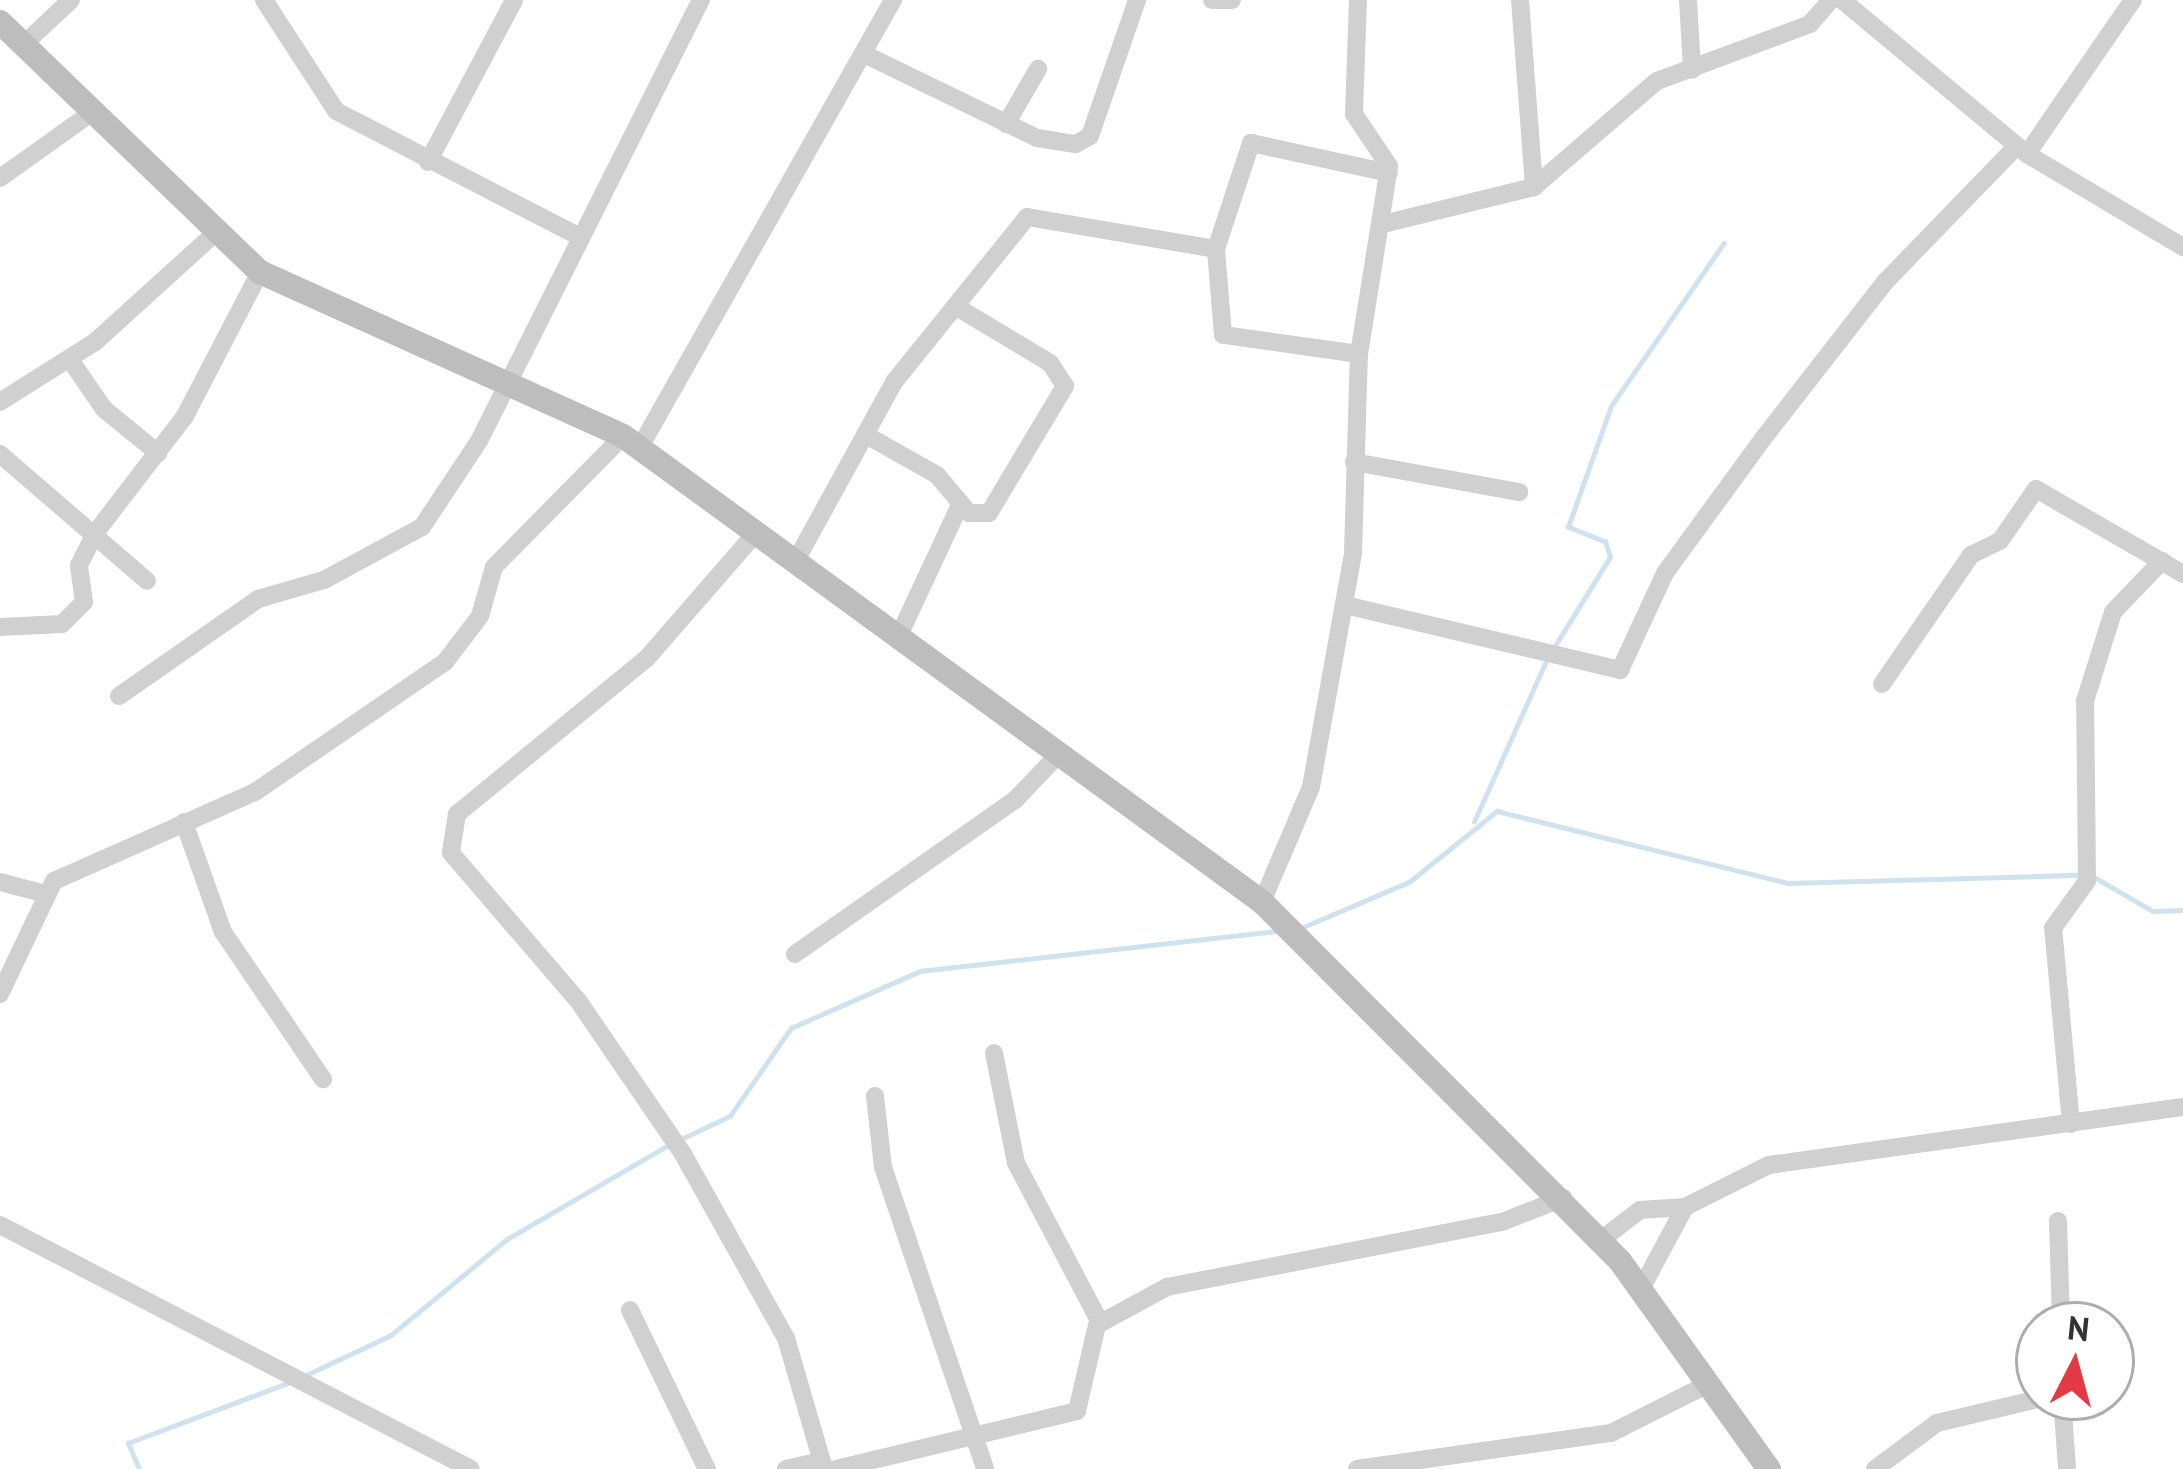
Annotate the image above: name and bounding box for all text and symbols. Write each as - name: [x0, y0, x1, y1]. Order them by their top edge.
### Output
- north arrow: [2015, 1301, 2135, 1421]
- text: N: [2065, 1305, 2092, 1350]

